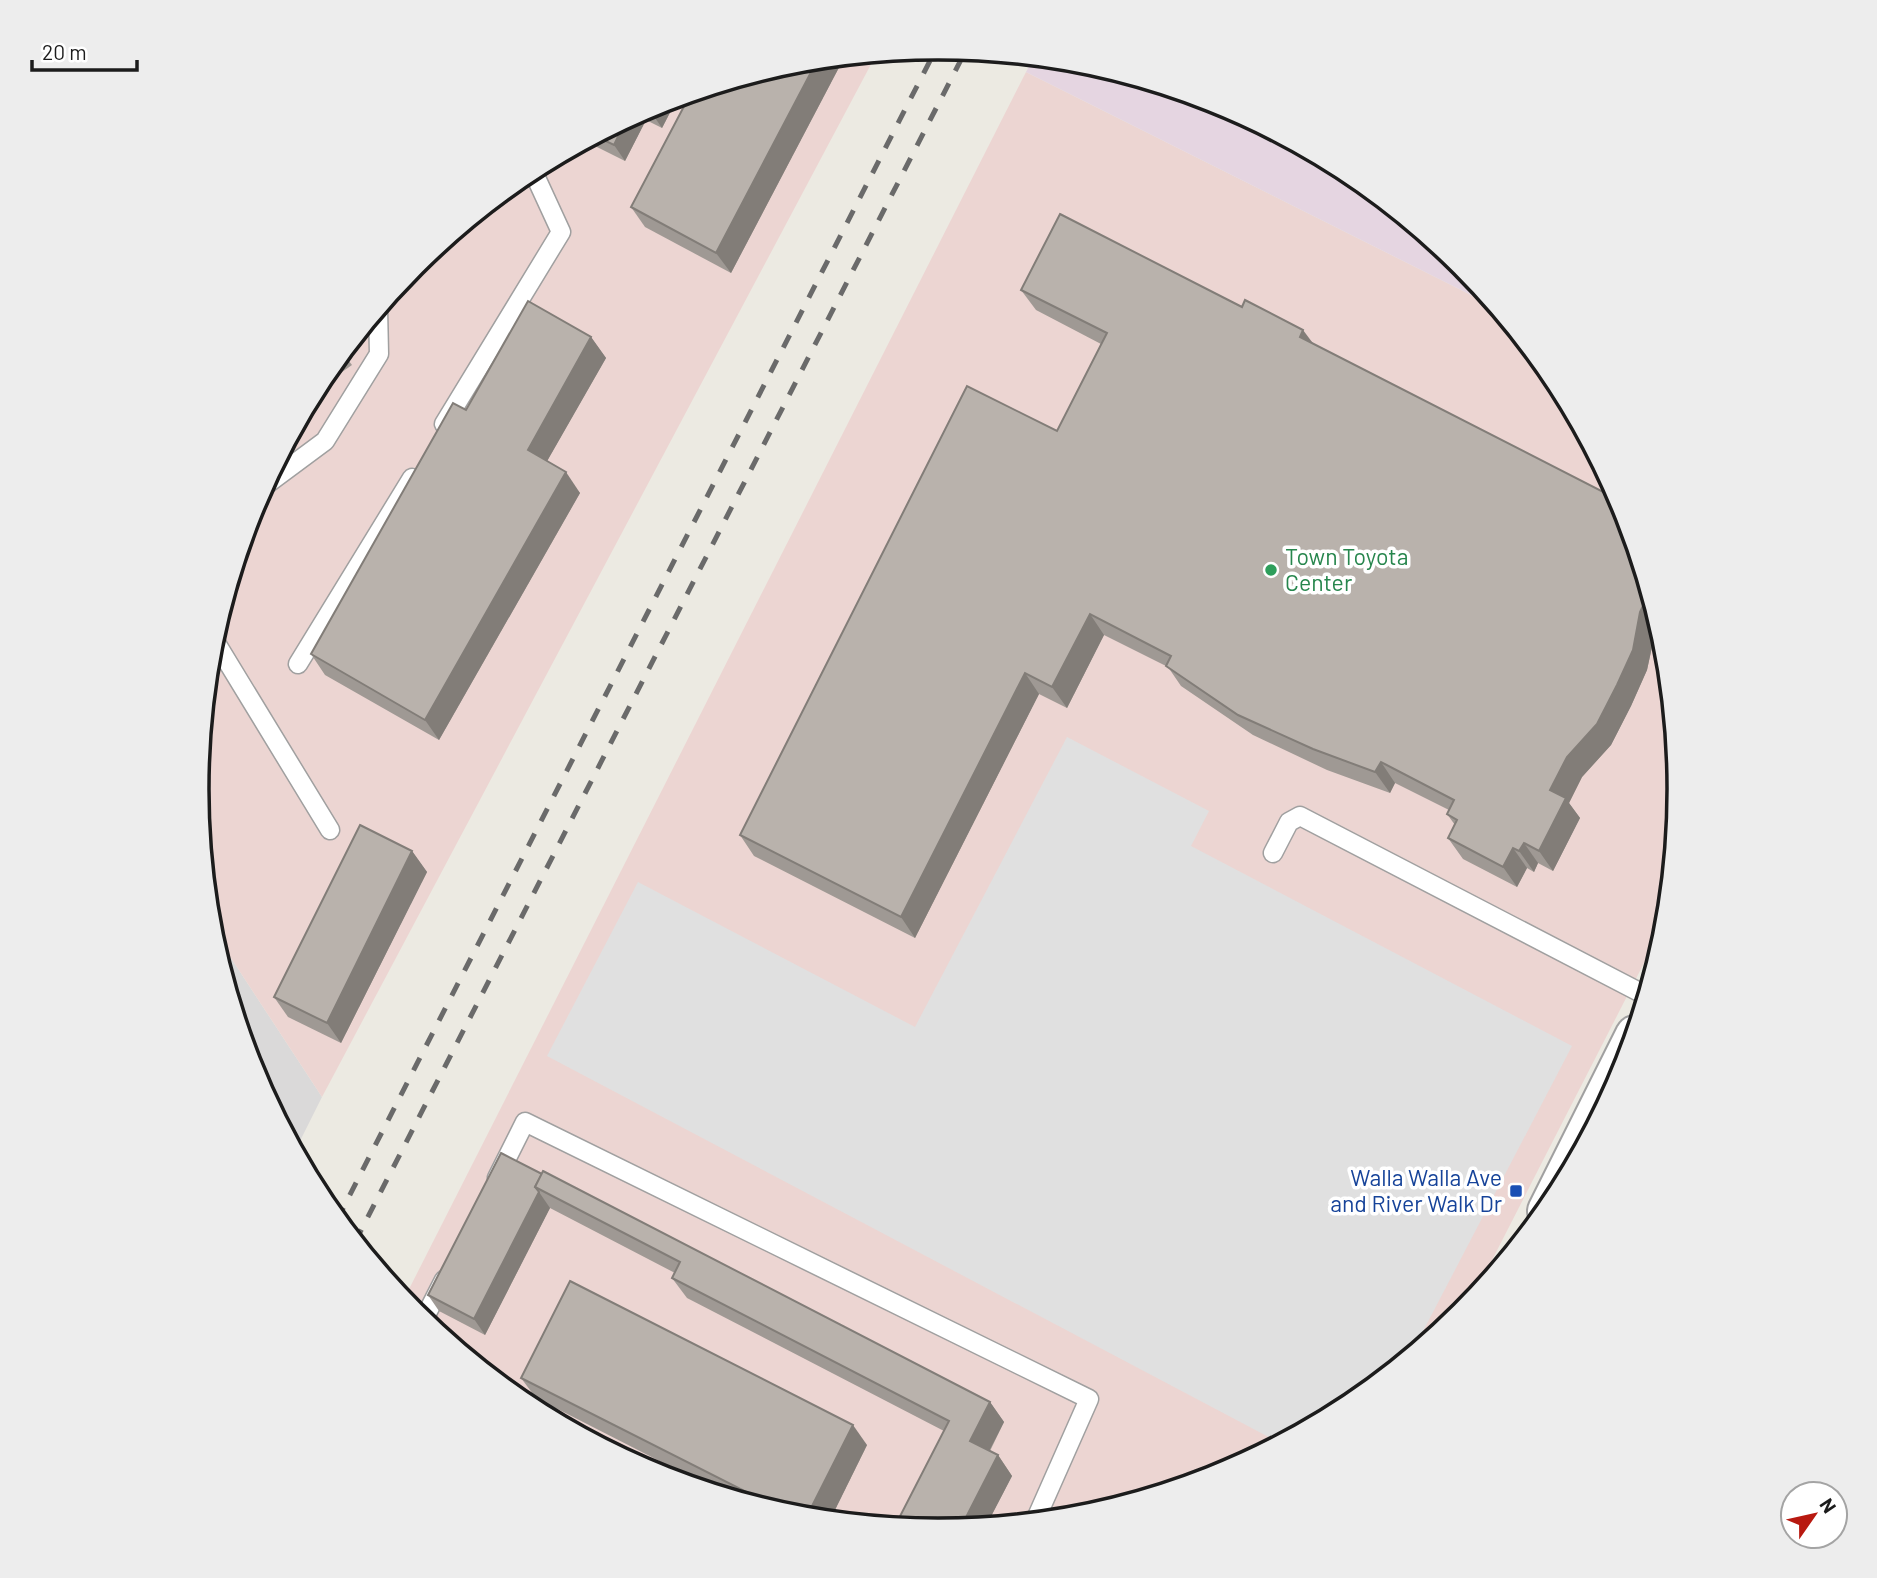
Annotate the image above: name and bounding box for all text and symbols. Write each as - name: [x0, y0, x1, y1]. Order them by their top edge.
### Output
- scale bar: [32, 28, 136, 72]
- text: 20 m: [42, 39, 87, 64]
- place label: Town Toyota Center: [1285, 542, 1408, 596]
- marker: Town Toyota Center: [1263, 562, 1279, 578]
- place label: Walla Walla Ave and River Walk Dr: [1330, 1163, 1503, 1217]
- marker: Walla Walla Ave and River Walk Dr: [1508, 1183, 1524, 1199]
- north arrow: [1779, 1480, 1849, 1550]
- text: N: [1815, 1494, 1842, 1517]

